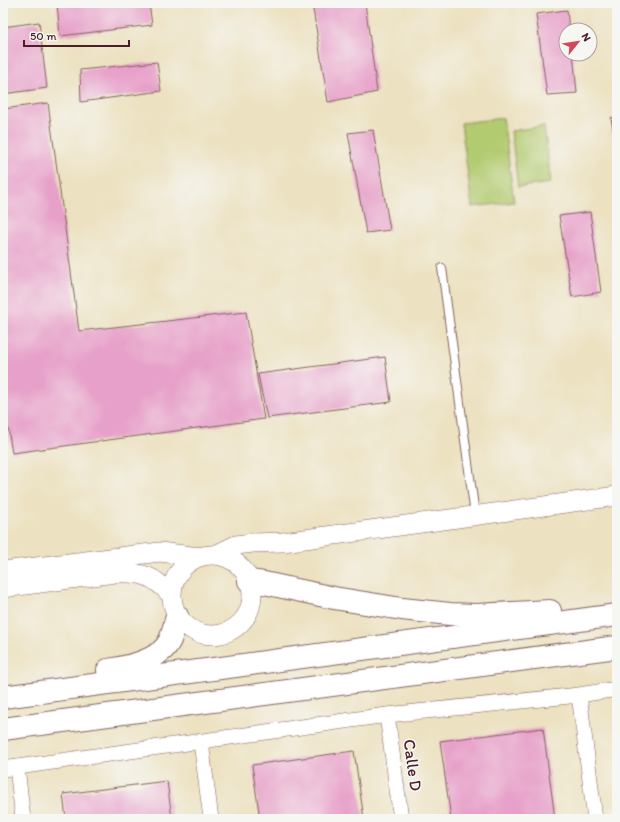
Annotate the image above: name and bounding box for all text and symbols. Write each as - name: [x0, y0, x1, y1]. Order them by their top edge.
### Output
- scale bar: [24, 22, 129, 48]
- north arrow: [558, 22, 598, 62]
- text: 50 m: [30, 29, 56, 43]
- text: N: [579, 31, 594, 44]
- street label: Calle D: [399, 738, 427, 792]

